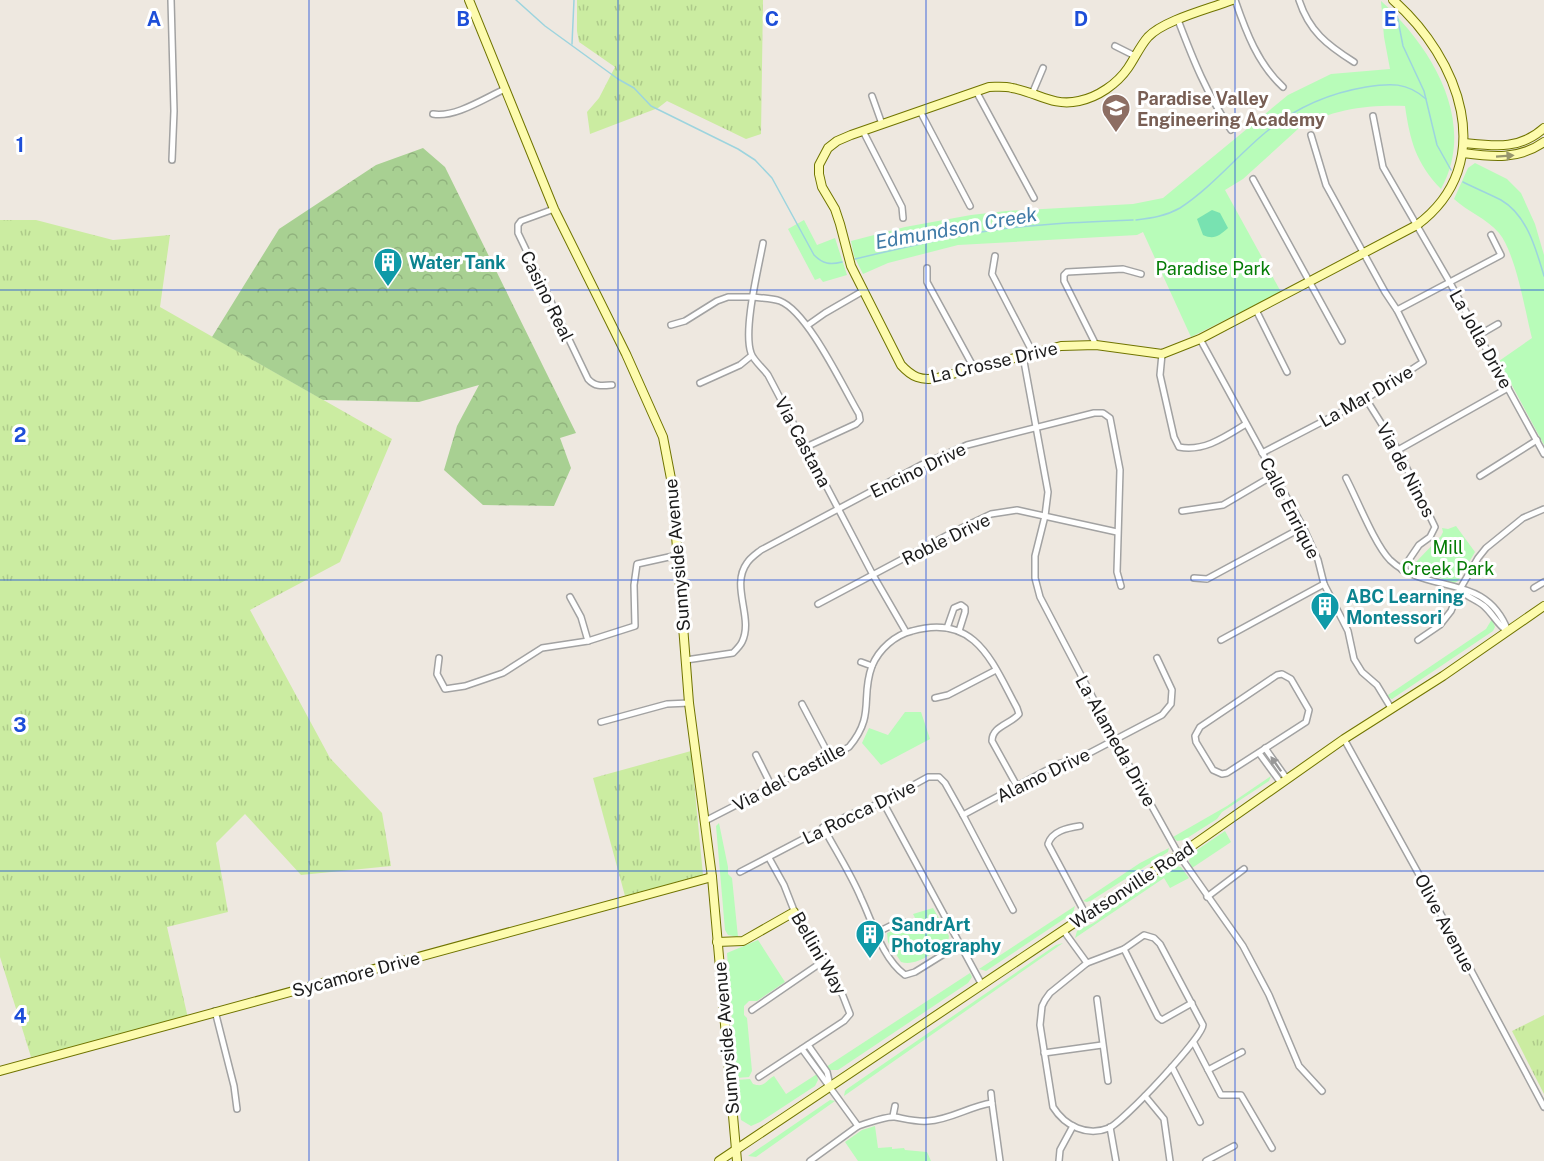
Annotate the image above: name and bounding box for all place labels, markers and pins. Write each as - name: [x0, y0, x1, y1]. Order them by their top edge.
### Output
- place label: Paradise Valley Engineering Academy: [1137, 88, 1325, 130]
- school or university icon: Paradise Valley Engineering Academy: [1100, 92, 1132, 134]
- building icon: Water Tank: [372, 246, 404, 288]
- place label: Water Tank: [409, 252, 506, 273]
- place label: ABC Learning Montessori: [1346, 586, 1464, 628]
- building icon: ABC Learning Montessori: [1309, 590, 1341, 632]
- place label: SandrArt Photography: [891, 914, 1001, 956]
- building icon: SandrArt Photography: [854, 918, 886, 960]

